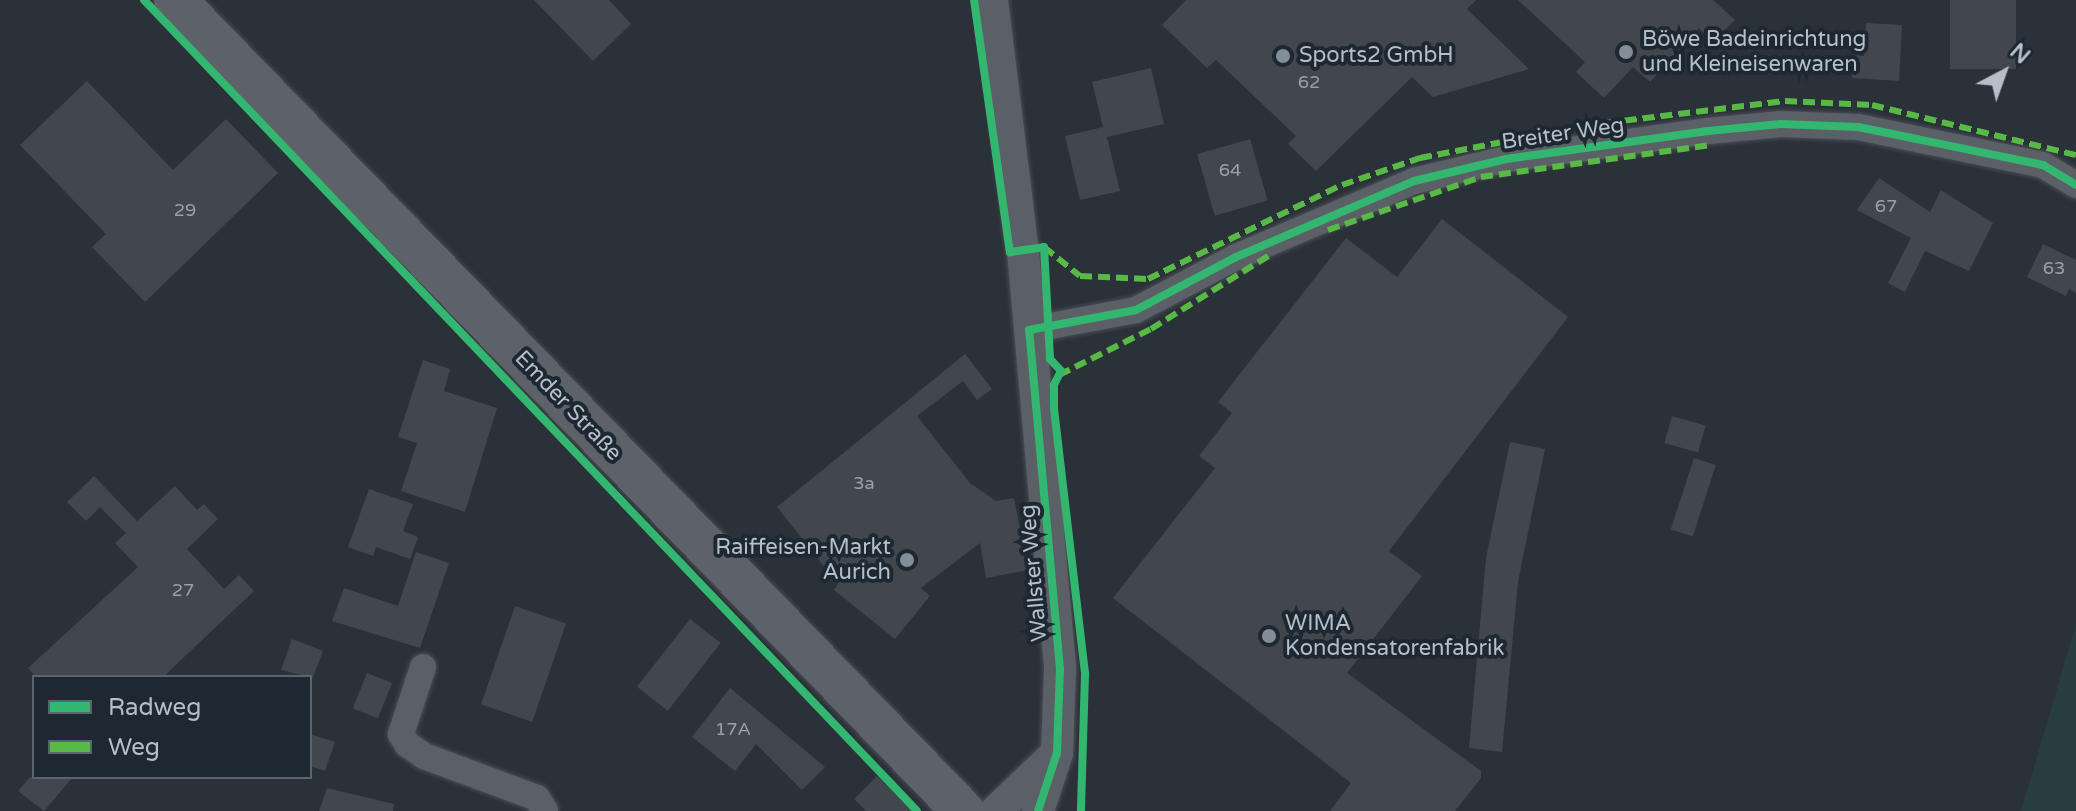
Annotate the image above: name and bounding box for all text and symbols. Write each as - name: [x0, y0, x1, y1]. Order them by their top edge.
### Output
- place label: Böwe Badeinrichtung und Kleineisenwaren: [1642, 26, 1866, 78]
- north arrow: [1964, 32, 2044, 112]
- text: N: [2005, 38, 2035, 69]
- place label: Sports2 GmbH: [1299, 43, 1454, 69]
- marker: Böwe Badeinrichtung und Kleineisenwaren: [1617, 43, 1635, 61]
- marker: Sports2 GmbH: [1274, 47, 1292, 65]
- house number: 62: [1298, 71, 1320, 93]
- street label: Breiter Weg: [1500, 112, 1626, 156]
- house number: 64: [1219, 159, 1241, 181]
- house number: 67: [1875, 195, 1897, 217]
- house number: 29: [174, 199, 196, 221]
- house number: 63: [2043, 257, 2065, 279]
- street label: Emder Straße: [509, 346, 627, 466]
- house number: 3a: [853, 472, 875, 494]
- street label: Wallster Weg: [1015, 503, 1053, 643]
- place label: Raiffeisen-Markt Aurich: [715, 534, 891, 586]
- marker: Raiffeisen-Markt Aurich: [898, 551, 916, 569]
- house number: 27: [172, 579, 194, 601]
- place label: WIMA Kondensatorenfabrik: [1285, 610, 1504, 662]
- marker: WIMA Kondensatorenfabrik: [1260, 627, 1278, 645]
- legend: [32, 675, 312, 779]
- text: Radweg: [108, 693, 201, 722]
- house number: 17A: [715, 718, 751, 740]
- text: Weg: [108, 733, 160, 762]

